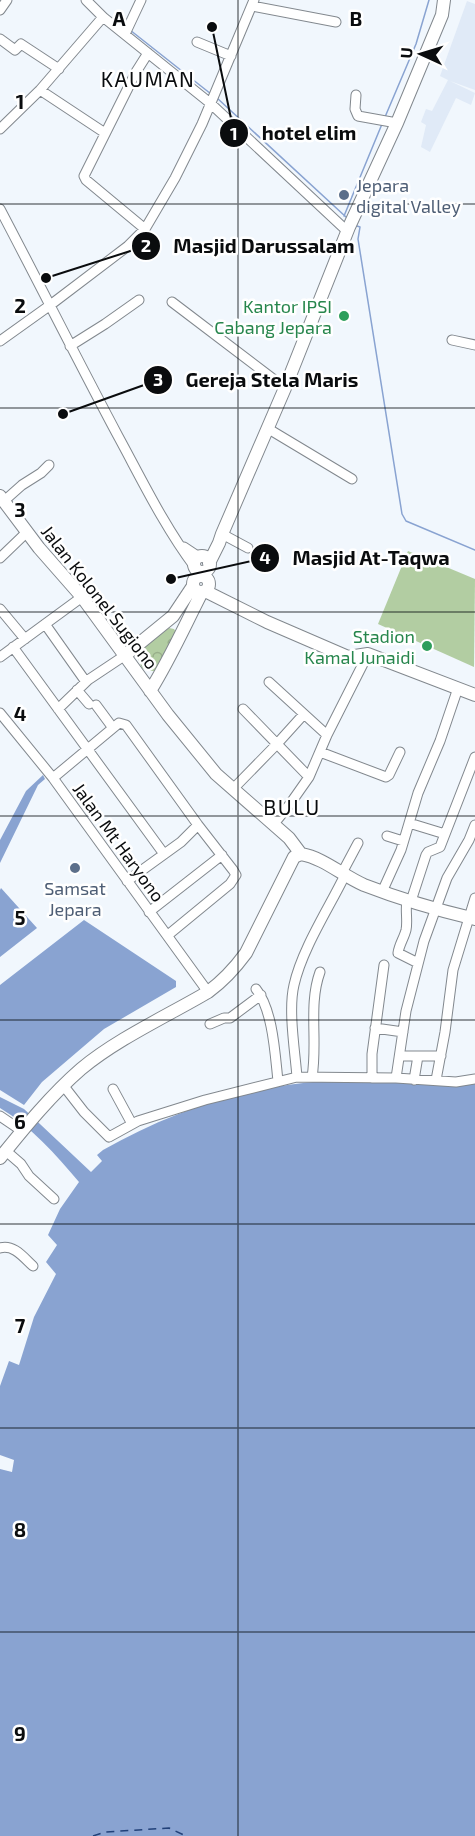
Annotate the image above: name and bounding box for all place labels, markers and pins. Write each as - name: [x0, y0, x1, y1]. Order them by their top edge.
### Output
- callout: hotel elim: [219, 114, 369, 152]
- place label: Jepara digital Valley: [356, 174, 461, 217]
- marker: Jepara digital Valley: [337, 188, 351, 202]
- callout: Masjid Darussalam: [131, 227, 366, 265]
- place label: Kantor IPSI Cabang Jepara: [214, 295, 332, 338]
- marker: Kantor IPSI Cabang Jepara: [337, 309, 351, 323]
- callout: Gereja Stela Maris: [143, 361, 370, 399]
- callout: Masjid At-Taqwa: [250, 539, 462, 577]
- place label: Stadion Kamal Junaidi: [304, 625, 415, 668]
- marker: Stadion Kamal Junaidi: [420, 639, 434, 653]
- marker: Samsat Jepara: [68, 861, 82, 875]
- place label: Samsat Jepara: [44, 877, 106, 920]

